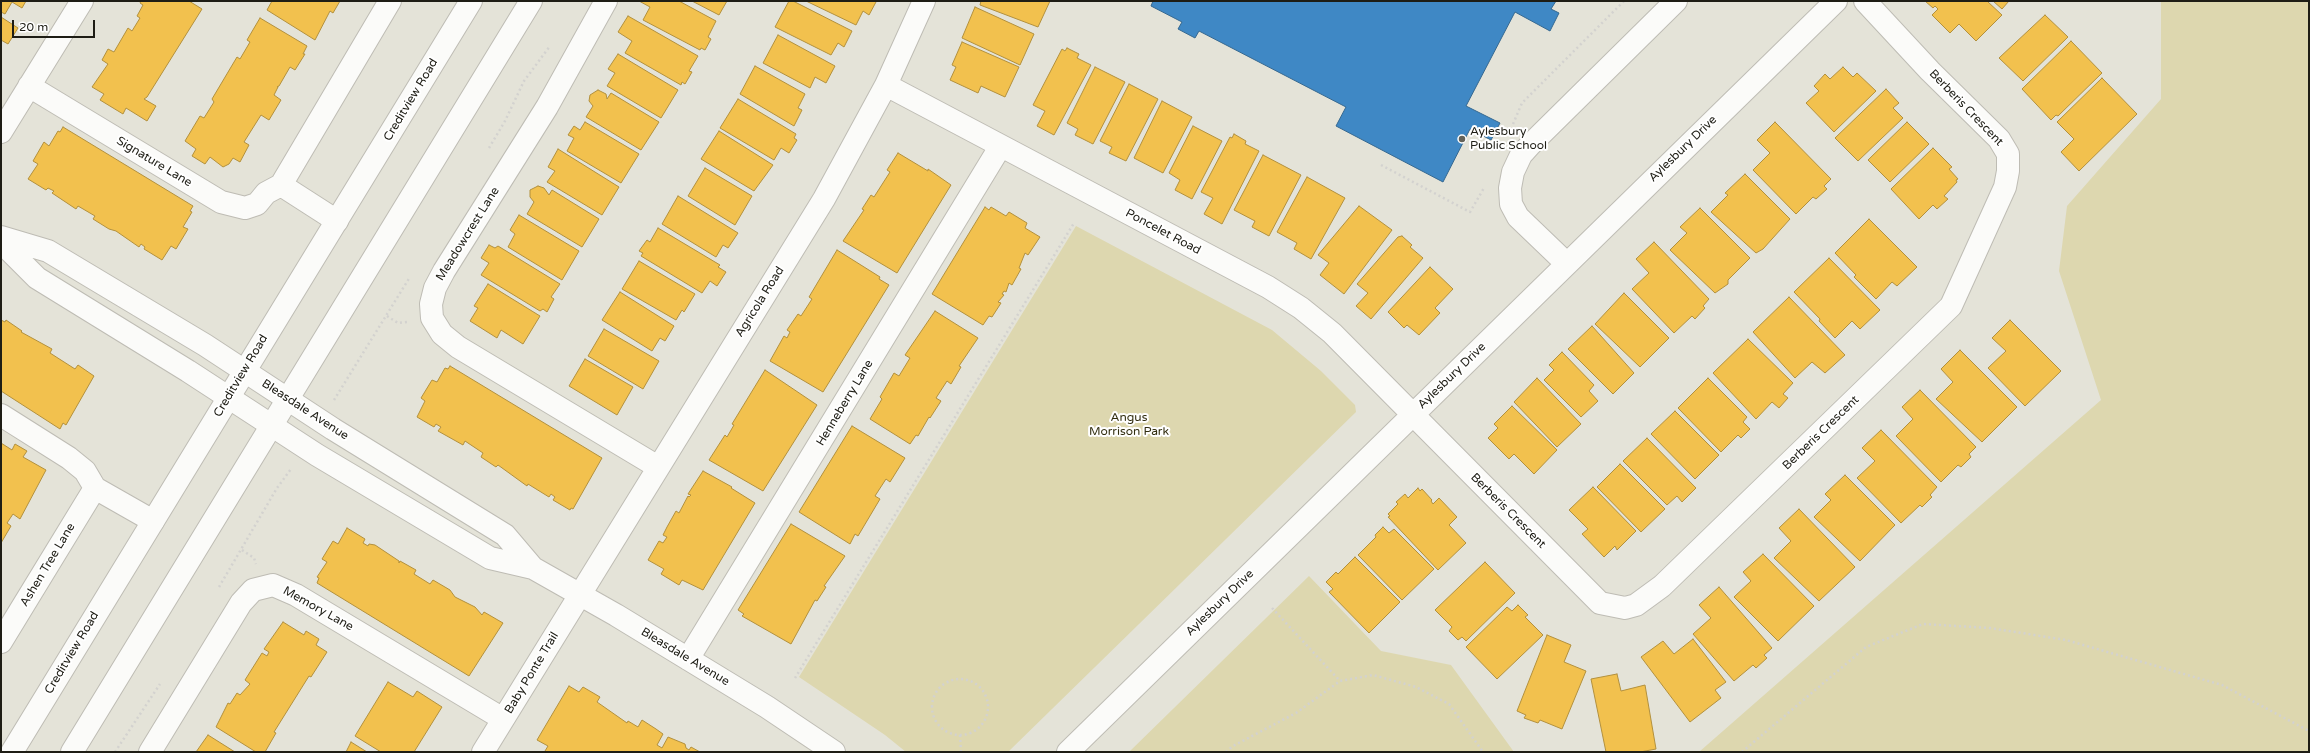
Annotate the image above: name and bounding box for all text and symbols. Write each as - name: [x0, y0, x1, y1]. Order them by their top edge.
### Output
- scale bar: [14, 12, 97, 38]
- text: 20 m: [19, 20, 48, 34]
- street label: Creditview Road: [381, 56, 441, 144]
- street label: Berberis Crescent: [1926, 67, 2006, 149]
- street label: Aylesbury Drive: [1646, 113, 1720, 185]
- place label: Aylesbury Public School: [1470, 125, 1547, 153]
- street label: Signature Lane: [114, 134, 194, 190]
- marker: Aylesbury Public School: [1457, 134, 1467, 144]
- street label: Meadowcrest Lane: [433, 184, 503, 284]
- street label: Poncelet Road: [1123, 206, 1203, 258]
- street label: Agricola Road: [733, 264, 787, 340]
- street label: Creditview Road: [211, 332, 271, 420]
- street label: Aylesbury Drive: [1415, 340, 1489, 412]
- street label: Henneberry Lane: [814, 357, 876, 449]
- street label: Bleasdale Avenue: [259, 377, 351, 443]
- street label: Berberis Crescent: [1780, 393, 1862, 473]
- park label: Angus Morrison Park: [1089, 411, 1169, 439]
- street label: Berberis Crescent: [1467, 470, 1549, 552]
- street label: Ashen Tree Lane: [17, 521, 79, 609]
- street label: Aylesbury Drive: [1183, 567, 1257, 639]
- street label: Memory Lane: [280, 584, 356, 634]
- street label: Creditview Road: [42, 609, 102, 697]
- street label: Bleasdale Avenue: [638, 625, 732, 689]
- street label: Baby Ponte Trail: [502, 630, 562, 716]

